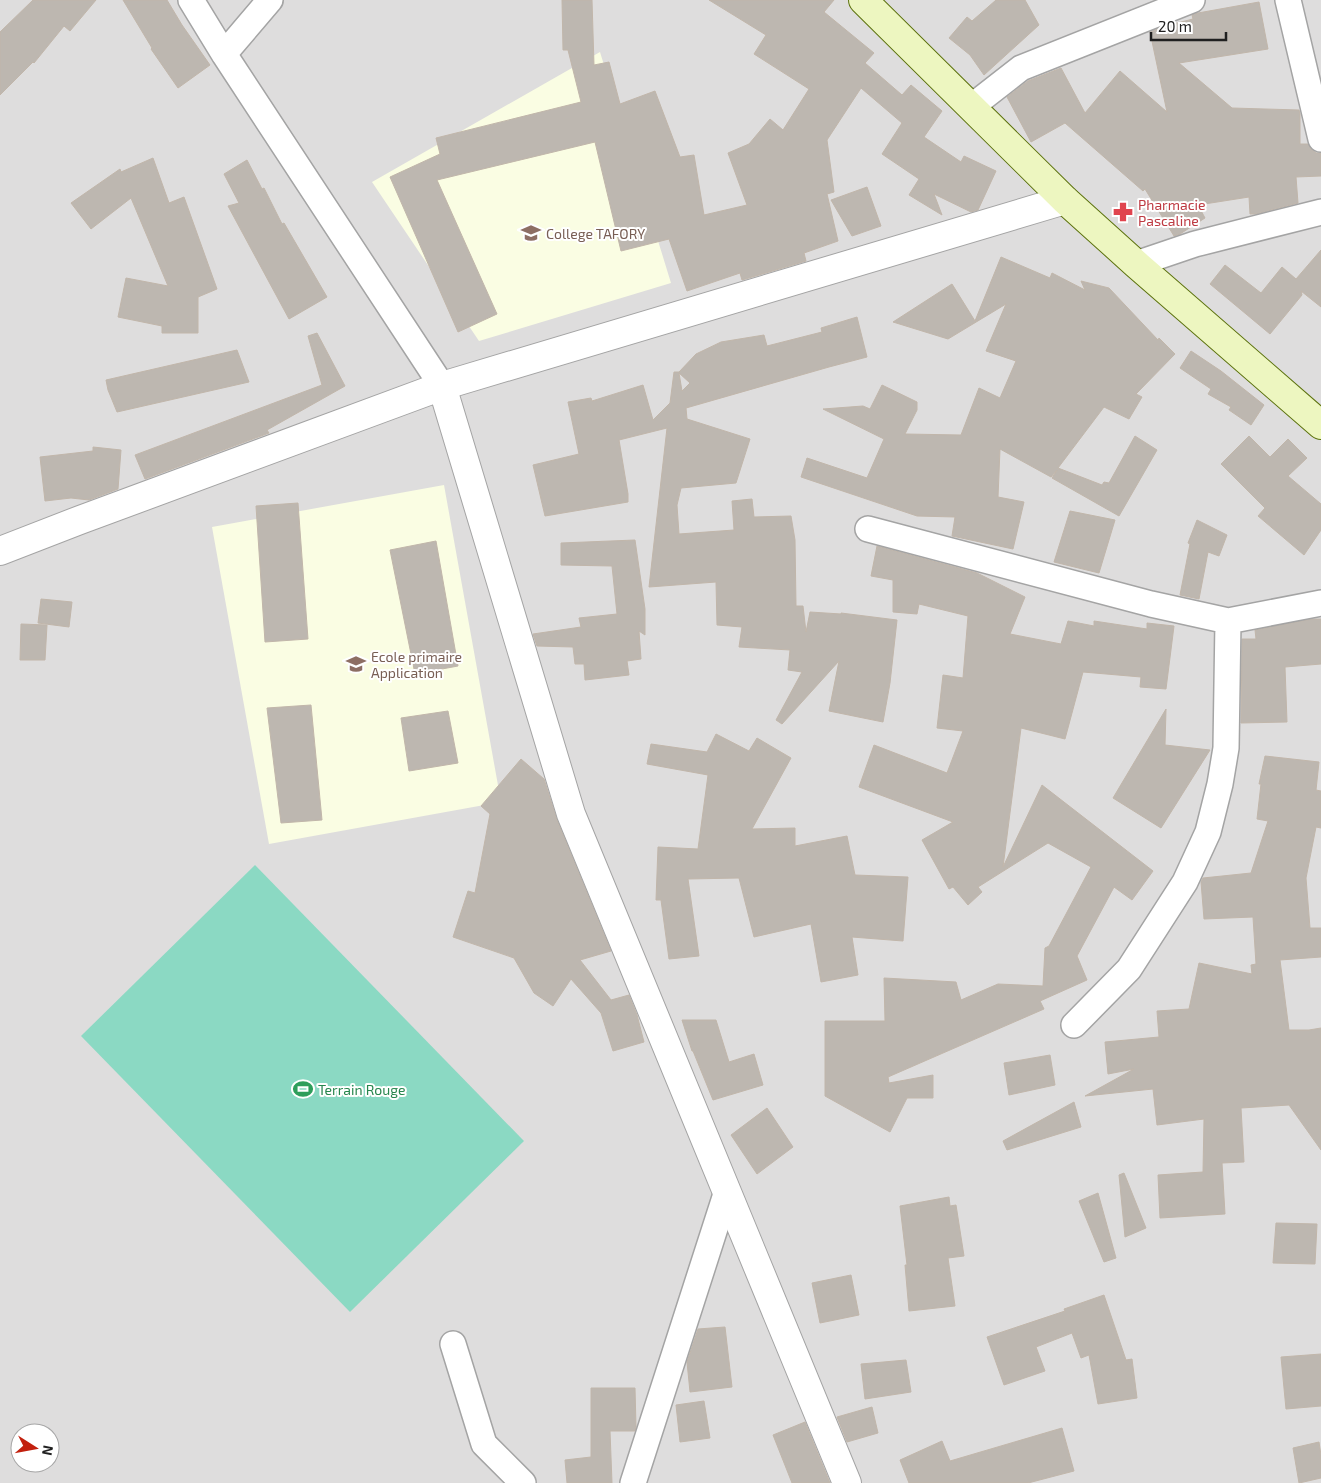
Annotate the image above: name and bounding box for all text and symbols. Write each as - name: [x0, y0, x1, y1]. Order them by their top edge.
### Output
- scale bar: [1151, 10, 1226, 42]
- text: 20 m: [1158, 17, 1192, 35]
- place label: Pharmacie Pascaline: [1138, 196, 1205, 229]
- pharmacy icon: Pharmacie Pascaline: [1112, 201, 1134, 223]
- school or university icon: College TAFORY: [520, 222, 542, 244]
- place label: College TAFORY: [546, 225, 645, 242]
- place label: Ecole primaire Application: [371, 648, 462, 681]
- school or university icon: Ecole primaire Application: [345, 653, 367, 675]
- sports icon: Terrain Rouge: [292, 1078, 314, 1100]
- place label: Terrain Rouge: [318, 1081, 406, 1098]
- north arrow: [10, 1423, 60, 1473]
- text: N: [39, 1444, 58, 1457]

